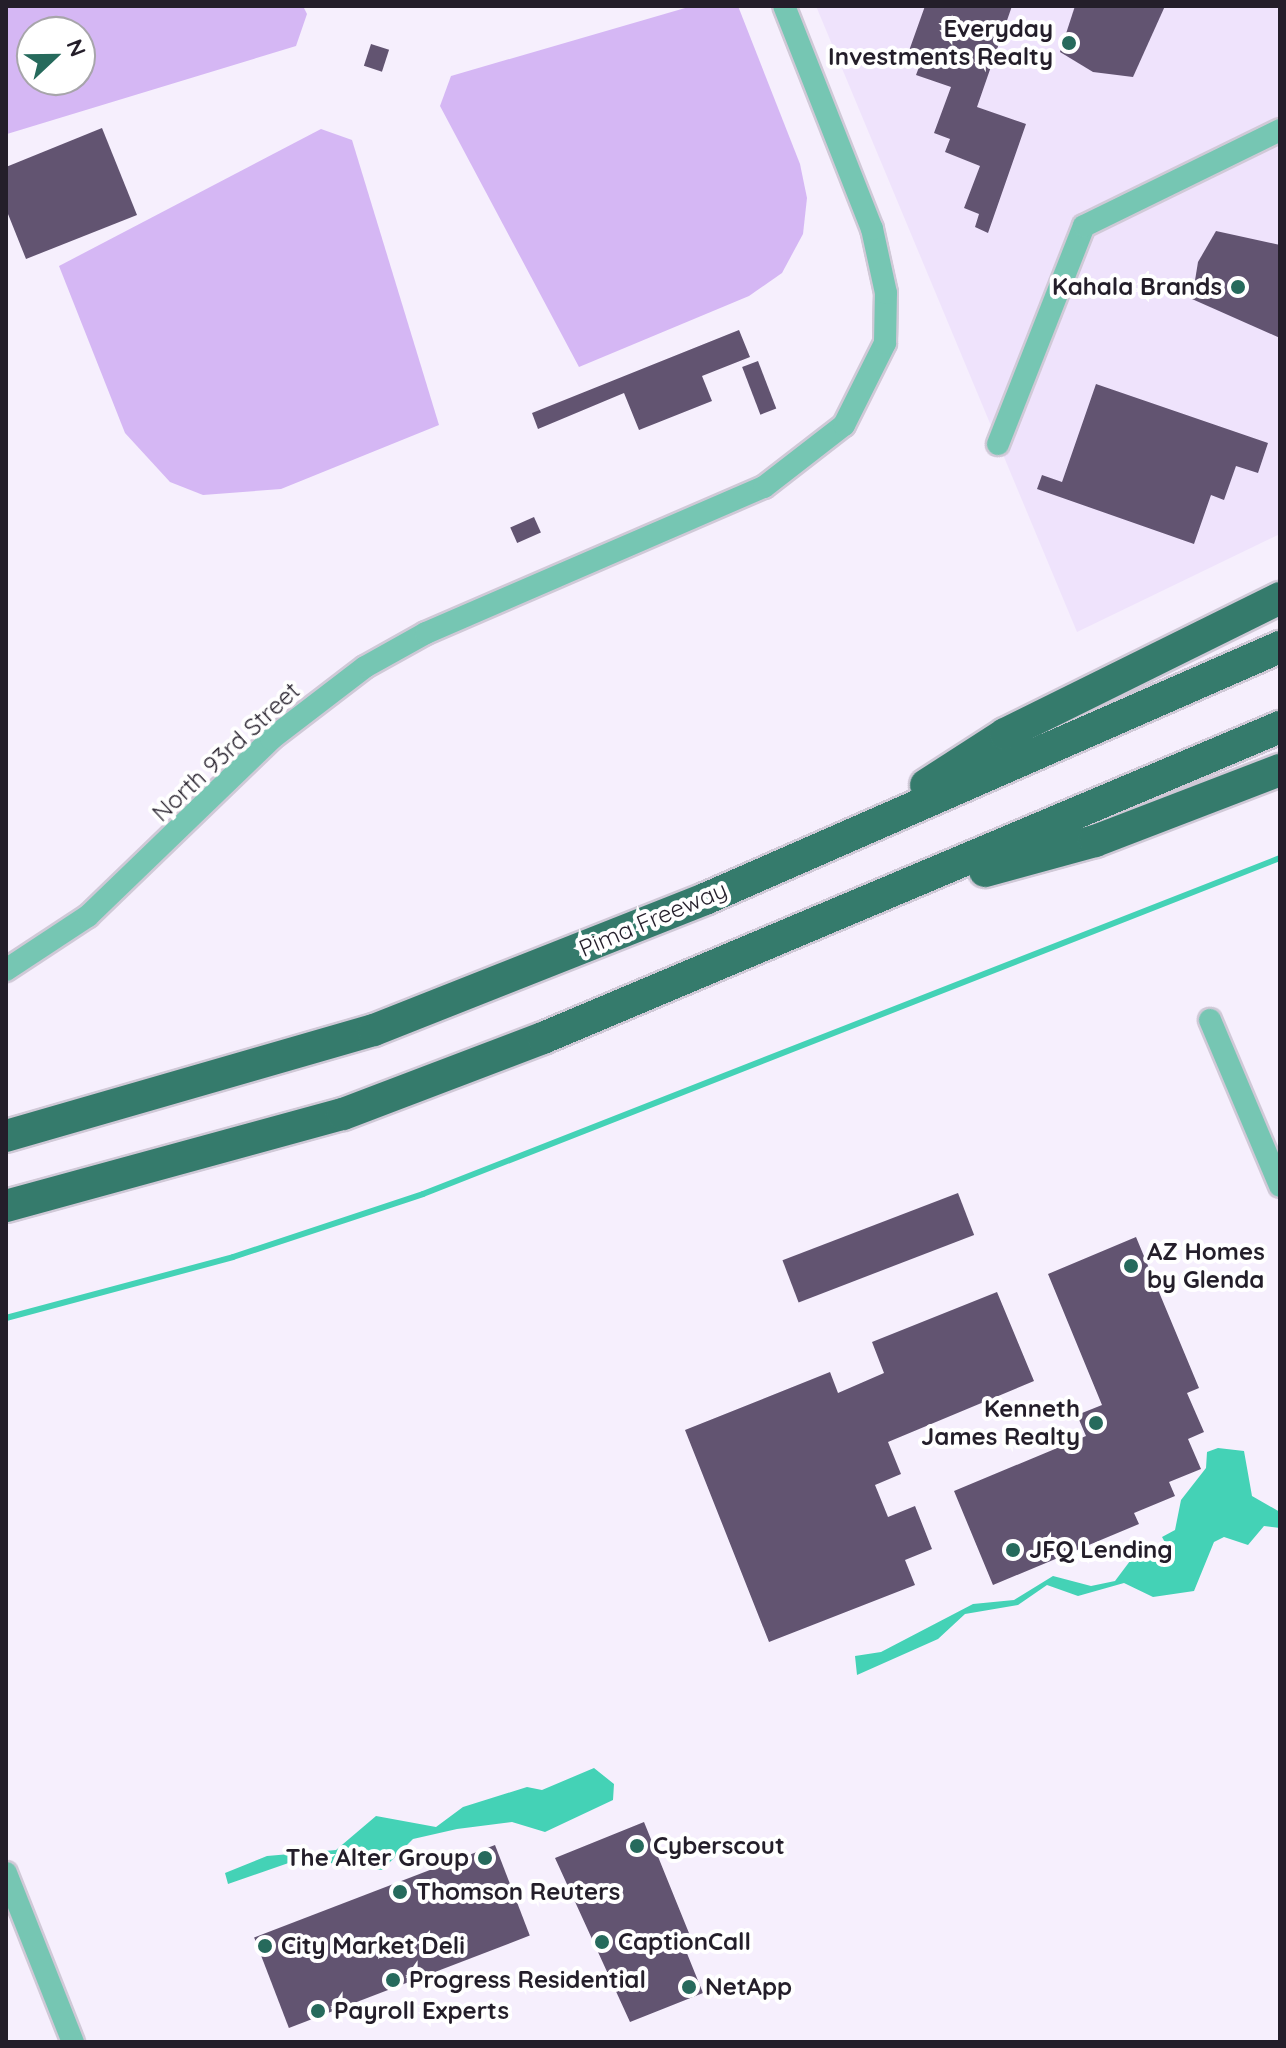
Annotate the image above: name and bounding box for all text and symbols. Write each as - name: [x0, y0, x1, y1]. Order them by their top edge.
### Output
- place label: Everyday Investments Realty: [828, 15, 1053, 71]
- north arrow: [16, 16, 96, 96]
- marker: Everyday Investments Realty: [1060, 34, 1078, 52]
- text: N: [60, 35, 92, 60]
- place label: Kahala Brands: [1052, 273, 1222, 301]
- marker: Kahala Brands: [1229, 278, 1247, 296]
- street label: North 93rd Street: [146, 676, 306, 828]
- street label: Pima Freeway: [575, 875, 731, 963]
- place label: AZ Homes by Glenda: [1147, 1238, 1265, 1294]
- marker: AZ Homes by Glenda: [1122, 1257, 1140, 1275]
- place label: Kenneth James Realty: [921, 1395, 1080, 1451]
- marker: Kenneth James Realty: [1087, 1414, 1105, 1432]
- place label: JFQ Lending: [1029, 1536, 1173, 1564]
- marker: JFQ Lending: [1004, 1541, 1022, 1559]
- place label: Cyberscout: [653, 1832, 785, 1860]
- marker: Cyberscout: [628, 1837, 646, 1855]
- place label: The Alter Group: [286, 1844, 469, 1872]
- marker: The Alter Group: [476, 1849, 494, 1867]
- place label: Thomson Reuters: [416, 1878, 620, 1906]
- marker: Thomson Reuters: [391, 1883, 409, 1901]
- place label: CaptionCall: [618, 1928, 751, 1956]
- place label: City Market Deli: [281, 1932, 465, 1960]
- marker: CaptionCall: [593, 1933, 611, 1951]
- marker: City Market Deli: [256, 1937, 274, 1955]
- place label: Progress Residential: [409, 1966, 646, 1994]
- marker: Progress Residential: [384, 1971, 402, 1989]
- place label: NetApp: [705, 1973, 792, 2001]
- marker: NetApp: [680, 1978, 698, 1996]
- place label: Payroll Experts: [334, 1997, 509, 2025]
- marker: Payroll Experts: [309, 2002, 327, 2020]

